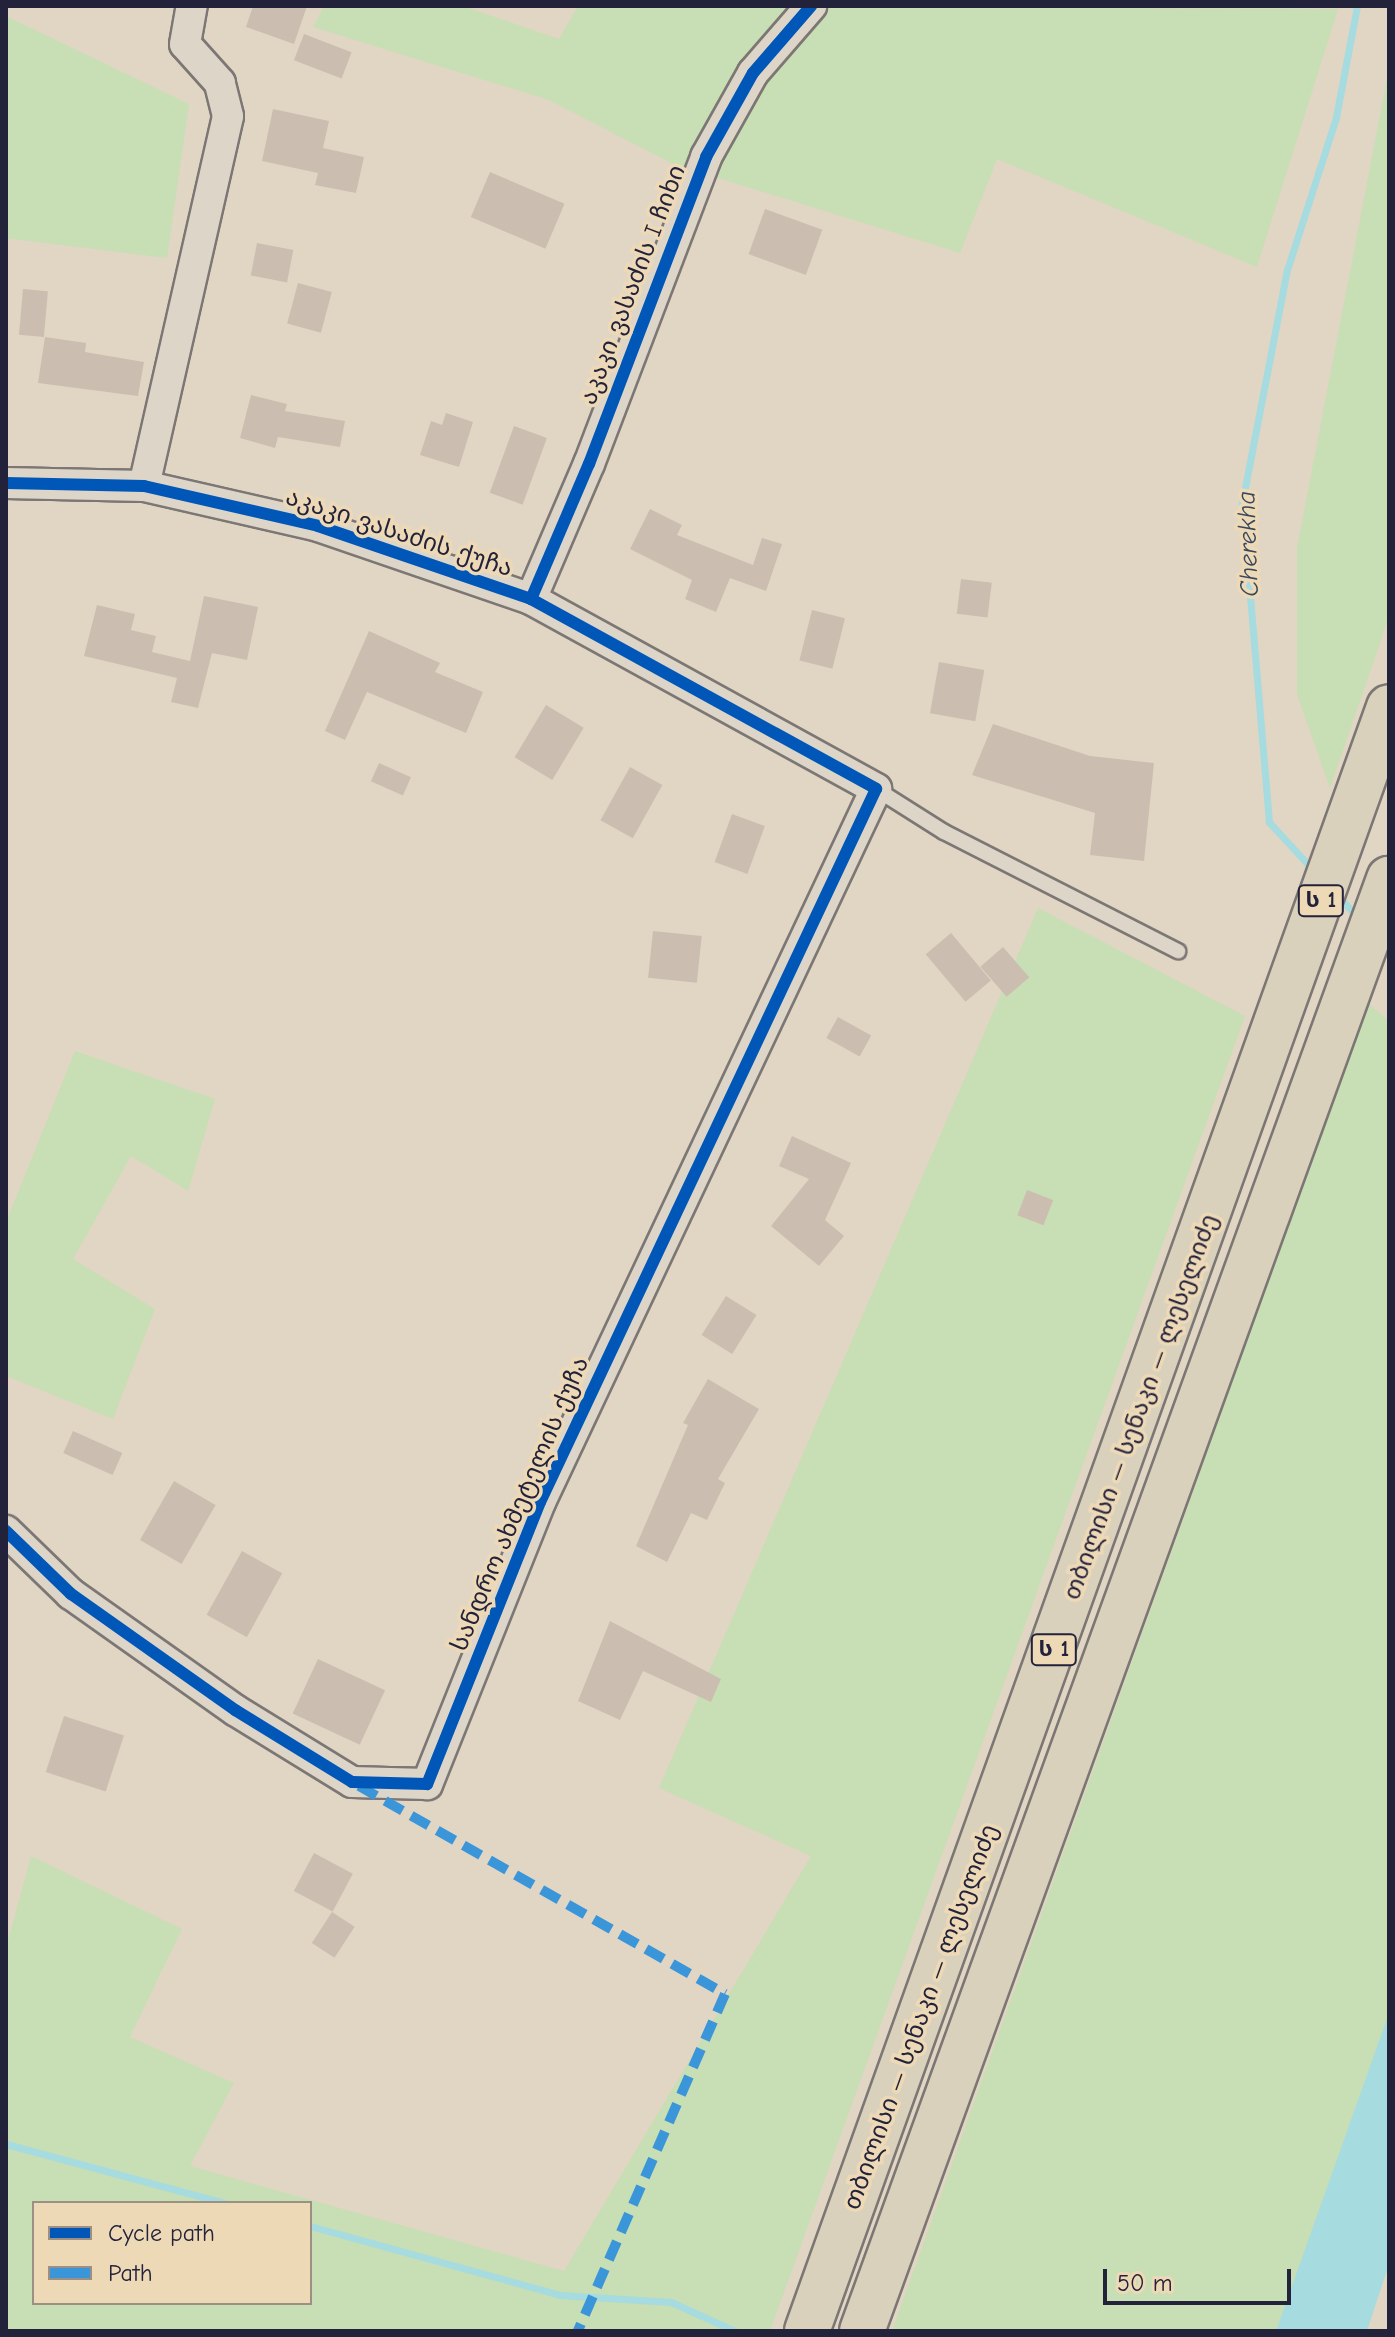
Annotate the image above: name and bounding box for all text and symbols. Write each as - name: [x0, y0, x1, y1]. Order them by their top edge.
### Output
- street label: აკაკი ვასაძის I ჩიხი: [574, 161, 692, 409]
- street label: აკაკი ვასაძის ქუჩა: [282, 483, 516, 583]
- water label: Cherekha: [1232, 491, 1266, 597]
- road number: ს 1: [1297, 883, 1345, 919]
- street label: თბილისი — სენაკი — ლესელიძე: [1058, 1210, 1224, 1604]
- street label: სანდრო ახმეტელის ქუჩა: [445, 1353, 595, 1655]
- road number: ს 1: [1030, 1632, 1078, 1668]
- street label: თბილისი — სენაკი — ლესელიძე: [838, 1820, 1004, 2214]
- legend: [32, 2201, 312, 2305]
- text: Cycle path: [108, 2219, 215, 2247]
- scale bar: [1107, 2253, 1295, 2303]
- text: Path: [108, 2259, 153, 2287]
- text: 50 m: [1117, 2269, 1173, 2297]

